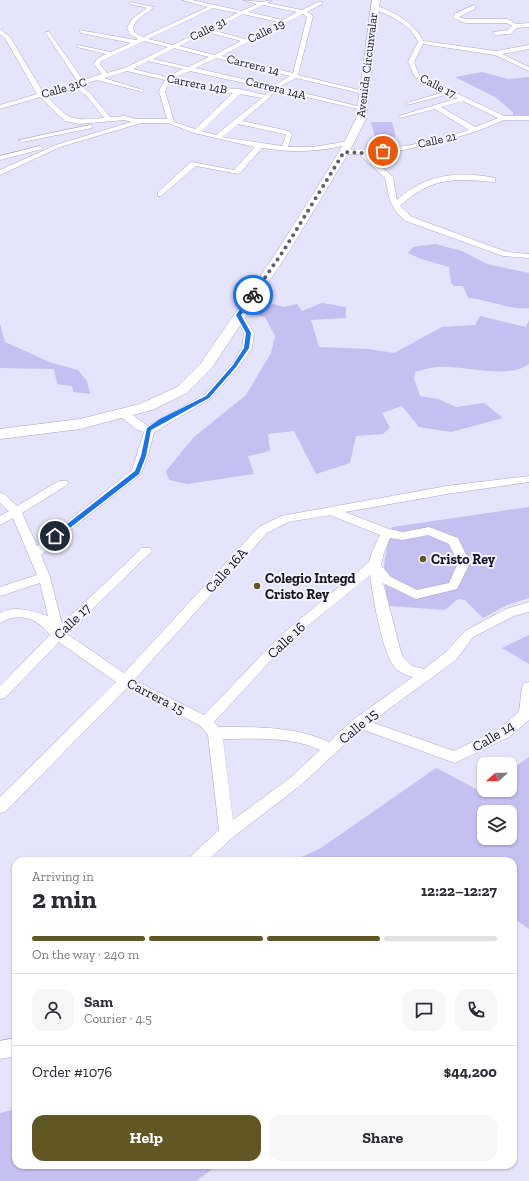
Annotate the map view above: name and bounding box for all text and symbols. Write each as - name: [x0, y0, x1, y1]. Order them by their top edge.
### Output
- street label: Avenida Circunvalar: [354, 12, 380, 118]
- street label: Calle 31: [187, 14, 229, 44]
- street label: Calle 19: [245, 16, 287, 46]
- street label: Carrera 14: [225, 52, 281, 78]
- street label: Carrera 14B: [166, 71, 228, 97]
- street label: Calle 17: [418, 71, 459, 101]
- street label: Carrera 14A: [244, 74, 308, 102]
- street label: Calle 31C: [40, 75, 88, 101]
- street label: Calle 21: [416, 129, 458, 151]
- pin: [366, 134, 400, 168]
- icon: bag: [372, 140, 394, 162]
- courier: [233, 275, 273, 315]
- icon: bike: [242, 284, 264, 306]
- pin: [38, 519, 72, 553]
- icon: home: [44, 525, 66, 547]
- street label: Calle 16A: [202, 544, 252, 596]
- place label: Cristo Rey: [431, 551, 496, 568]
- marker: Cristo Rey: [418, 554, 428, 564]
- place label: Colegio Integd Cristo Rey: [265, 570, 356, 603]
- marker: Colegio Integd Cristo Rey: [252, 581, 262, 591]
- street label: Calle 17: [50, 599, 95, 643]
- street label: Calle 16: [264, 619, 309, 662]
- street label: Carrera 15: [124, 675, 187, 718]
- street label: Calle 15: [335, 705, 381, 748]
- street label: Calle 14: [469, 717, 518, 756]
- north arrow: [477, 757, 517, 797]
- map controls: [477, 757, 517, 845]
- button: layers: [477, 805, 517, 845]
- text: Arriving in: [32, 869, 94, 884]
- text: 12:22–12:27: [421, 882, 497, 900]
- text: 2 min: [32, 883, 97, 915]
- text: On the way · 240 m: [32, 947, 139, 962]
- button: person: [32, 989, 74, 1031]
- button: chat: [403, 989, 445, 1031]
- button: phone: [455, 989, 497, 1031]
- text: Sam: [84, 993, 113, 1011]
- text: Courier · 4.5: [84, 1011, 152, 1026]
- text: Order #1076: [32, 1063, 112, 1081]
- text: $44,200: [444, 1063, 497, 1081]
- button: Help: [32, 1115, 261, 1161]
- button: Share: [269, 1115, 497, 1161]

